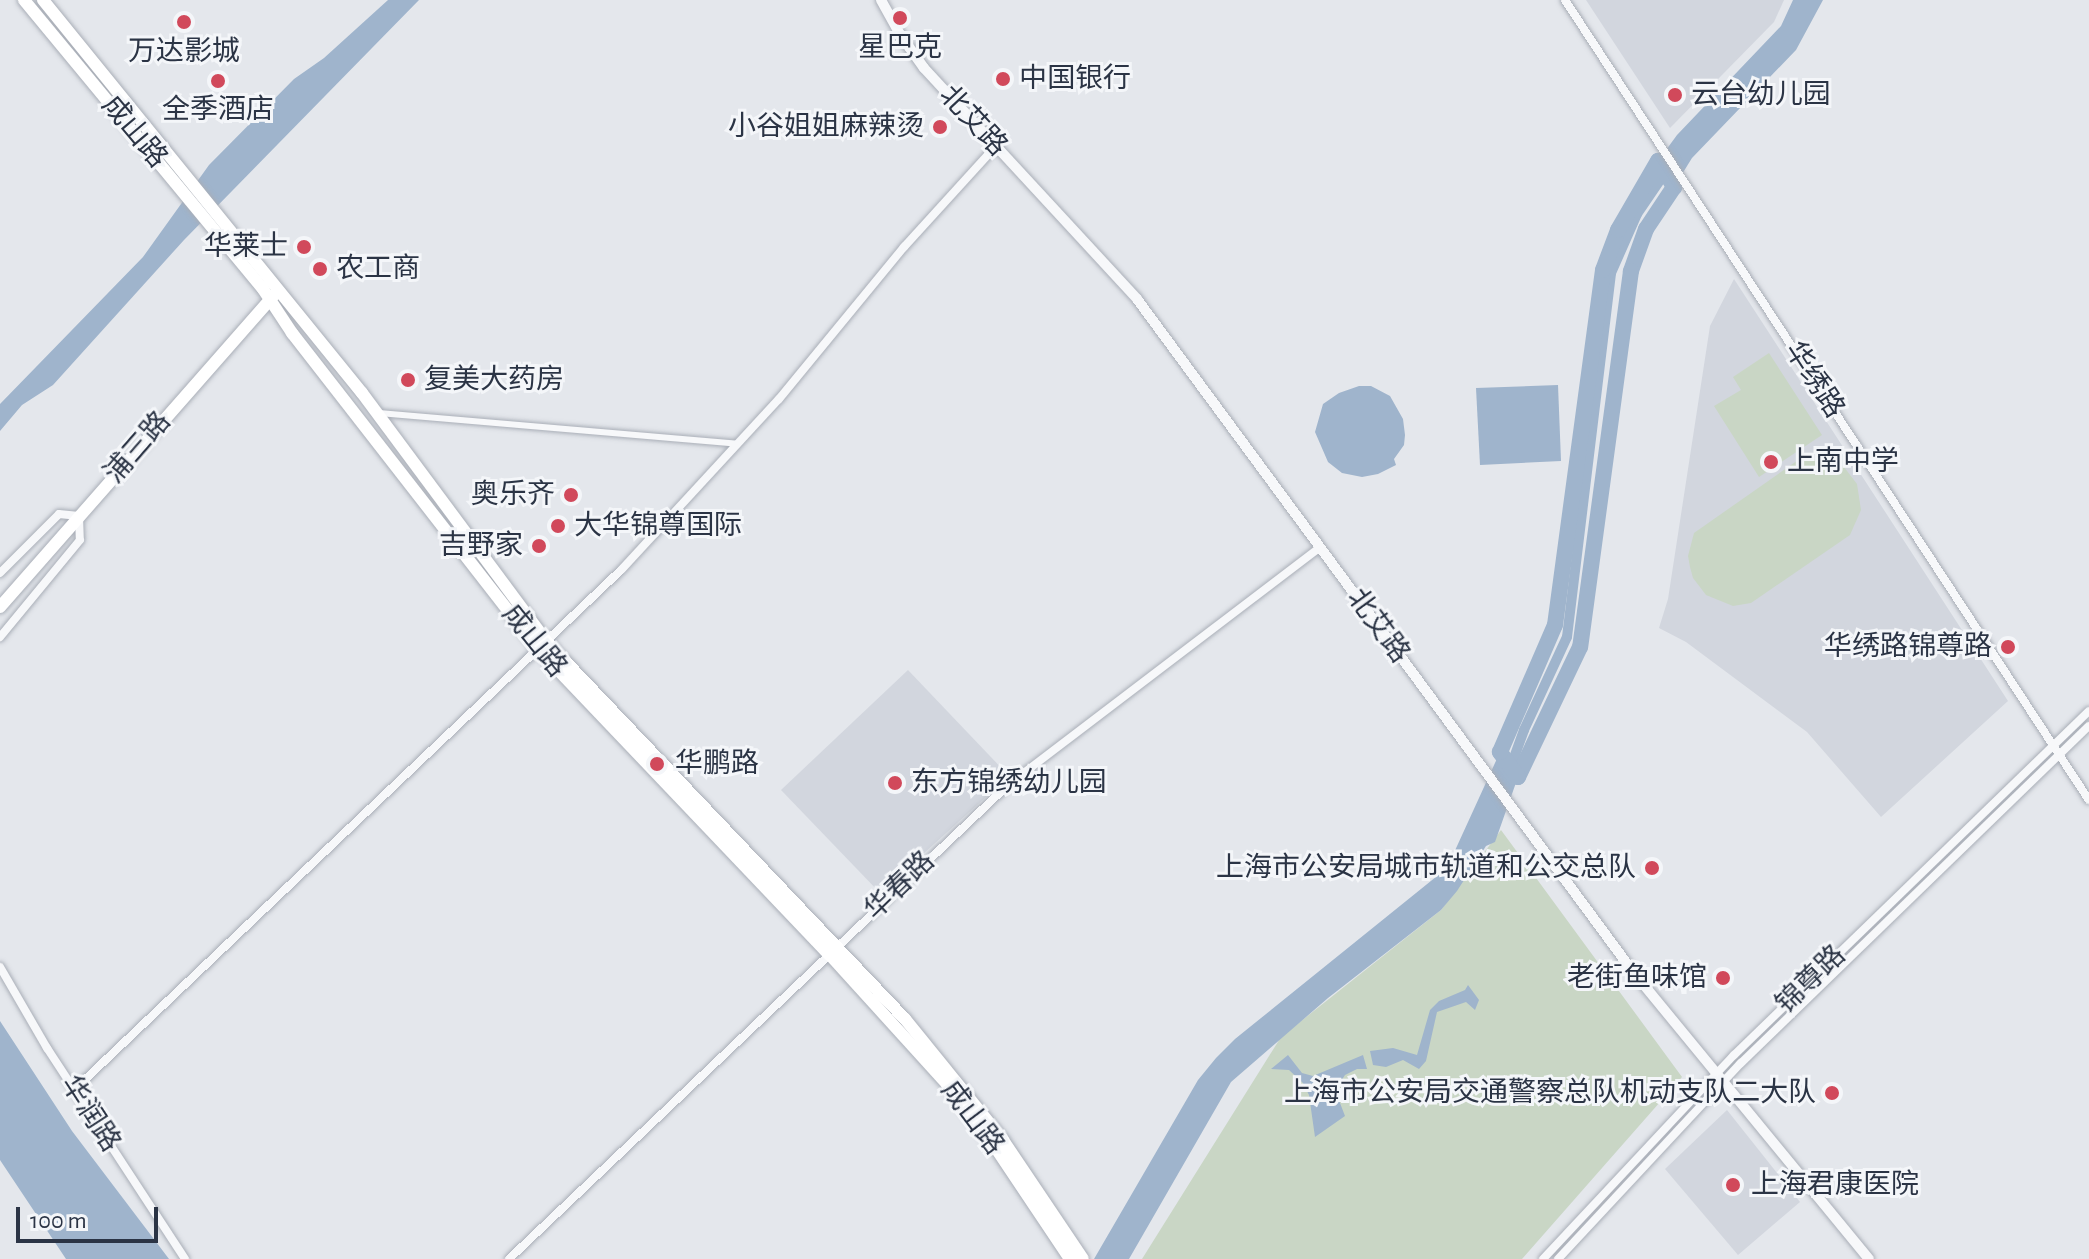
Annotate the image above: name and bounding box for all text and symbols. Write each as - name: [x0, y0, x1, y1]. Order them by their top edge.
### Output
- marker: 星巴克: [891, 9, 909, 27]
- marker: 万达影城: [175, 13, 193, 31]
- place label: 星巴克: [858, 31, 942, 65]
- place label: 万达影城: [128, 35, 240, 69]
- place label: 中国银行: [1019, 62, 1131, 96]
- marker: 中国银行: [994, 70, 1012, 88]
- marker: 全季酒店: [209, 72, 227, 90]
- place label: 云台幼儿园: [1691, 78, 1831, 112]
- street label: 北艾路: [932, 79, 1014, 163]
- marker: 云台幼儿园: [1666, 86, 1684, 104]
- street label: 成山路: [94, 89, 174, 175]
- place label: 全季酒店: [162, 93, 274, 127]
- place label: 小谷姐姐麻辣烫: [728, 110, 924, 144]
- marker: 小谷姐姐麻辣烫: [931, 118, 949, 136]
- place label: 华莱士: [204, 230, 288, 264]
- marker: 华莱士: [295, 238, 313, 256]
- place label: 农工商: [336, 252, 420, 286]
- marker: 农工商: [311, 260, 329, 278]
- street label: 华绣路: [1777, 336, 1851, 424]
- place label: 复美大药房: [424, 363, 564, 397]
- marker: 复美大药房: [399, 371, 417, 389]
- street label: 浦三路: [98, 405, 178, 491]
- place label: 上南中学: [1787, 445, 1899, 479]
- marker: 上南中学: [1762, 453, 1780, 471]
- place label: 奥乐齐: [471, 478, 555, 512]
- marker: 奥乐齐: [562, 486, 580, 504]
- place label: 大华锦尊国际: [574, 509, 742, 543]
- marker: 大华锦尊国际: [549, 517, 567, 535]
- place label: 吉野家: [439, 529, 523, 563]
- marker: 吉野家: [530, 537, 548, 555]
- street label: 北艾路: [1340, 582, 1416, 670]
- street label: 成山路: [495, 598, 573, 684]
- place label: 华绣路锦尊路: [1824, 630, 1992, 664]
- marker: 华绣路锦尊路: [1999, 638, 2017, 656]
- place label: 华鹏路: [675, 747, 759, 781]
- marker: 华鹏路: [646, 753, 668, 775]
- place label: 东方锦绣幼儿园: [911, 766, 1107, 800]
- marker: 东方锦绣幼儿园: [886, 774, 904, 792]
- street label: 华春路: [858, 845, 942, 927]
- place label: 上海市公安局城市轨道和公交总队: [1216, 851, 1636, 885]
- marker: 上海市公安局城市轨道和公交总队: [1643, 859, 1661, 877]
- street label: 锦尊路: [1769, 939, 1853, 1021]
- place label: 老街鱼味馆: [1567, 961, 1707, 995]
- marker: 老街鱼味馆: [1714, 969, 1732, 987]
- street label: 华润路: [53, 1070, 127, 1158]
- street label: 成山路: [933, 1074, 1011, 1162]
- place label: 上海市公安局交通警察总队机动支队二大队: [1284, 1076, 1816, 1110]
- marker: 上海市公安局交通警察总队机动支队二大队: [1823, 1084, 1841, 1102]
- place label: 上海君康医院: [1751, 1168, 1919, 1202]
- marker: 上海君康医院: [1722, 1174, 1744, 1196]
- scale bar: [20, 1191, 162, 1241]
- text: 100 m: [30, 1209, 87, 1233]

